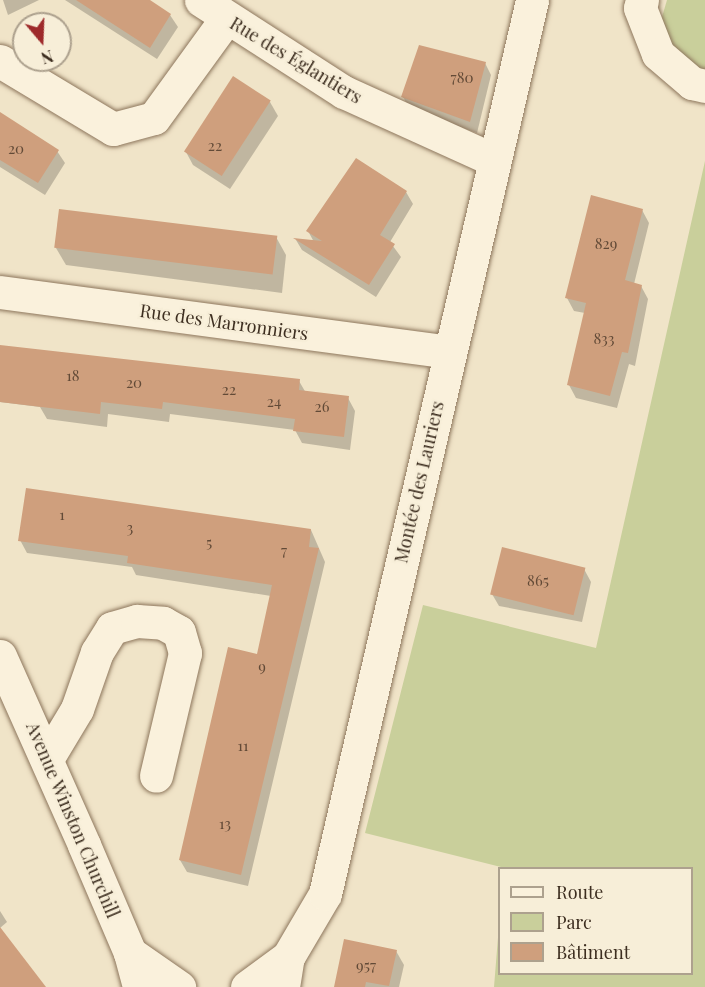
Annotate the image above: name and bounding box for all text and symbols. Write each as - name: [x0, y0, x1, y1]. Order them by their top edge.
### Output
- north arrow: [12, 12, 72, 72]
- street label: Rue des Églantiers: [226, 12, 366, 108]
- text: N: [38, 46, 56, 69]
- house number: 780: [451, 69, 473, 87]
- house number: 22: [208, 137, 222, 155]
- house number: 20: [8, 140, 24, 158]
- house number: 829: [595, 235, 617, 253]
- street label: Rue des Marronniers: [138, 299, 310, 345]
- house number: 833: [593, 330, 615, 348]
- house number: 18: [66, 367, 80, 385]
- house number: 20: [126, 374, 142, 392]
- house number: 22: [222, 381, 236, 399]
- house number: 24: [267, 393, 281, 411]
- house number: 26: [315, 398, 329, 416]
- street label: Montée des Lauriers: [390, 399, 448, 565]
- house number: 1: [59, 506, 65, 524]
- house number: 3: [127, 519, 133, 537]
- house number: 5: [206, 534, 212, 552]
- house number: 7: [281, 542, 287, 560]
- house number: 865: [527, 572, 549, 590]
- house number: 9: [258, 658, 266, 676]
- street label: Avenue Winston Churchill: [22, 719, 124, 921]
- house number: 11: [237, 737, 249, 755]
- house number: 13: [219, 815, 231, 833]
- legend: [498, 867, 693, 975]
- text: Route: [556, 880, 603, 904]
- text: Parc: [556, 910, 592, 934]
- text: Bâtiment: [556, 940, 630, 964]
- house number: 957: [356, 957, 376, 975]

